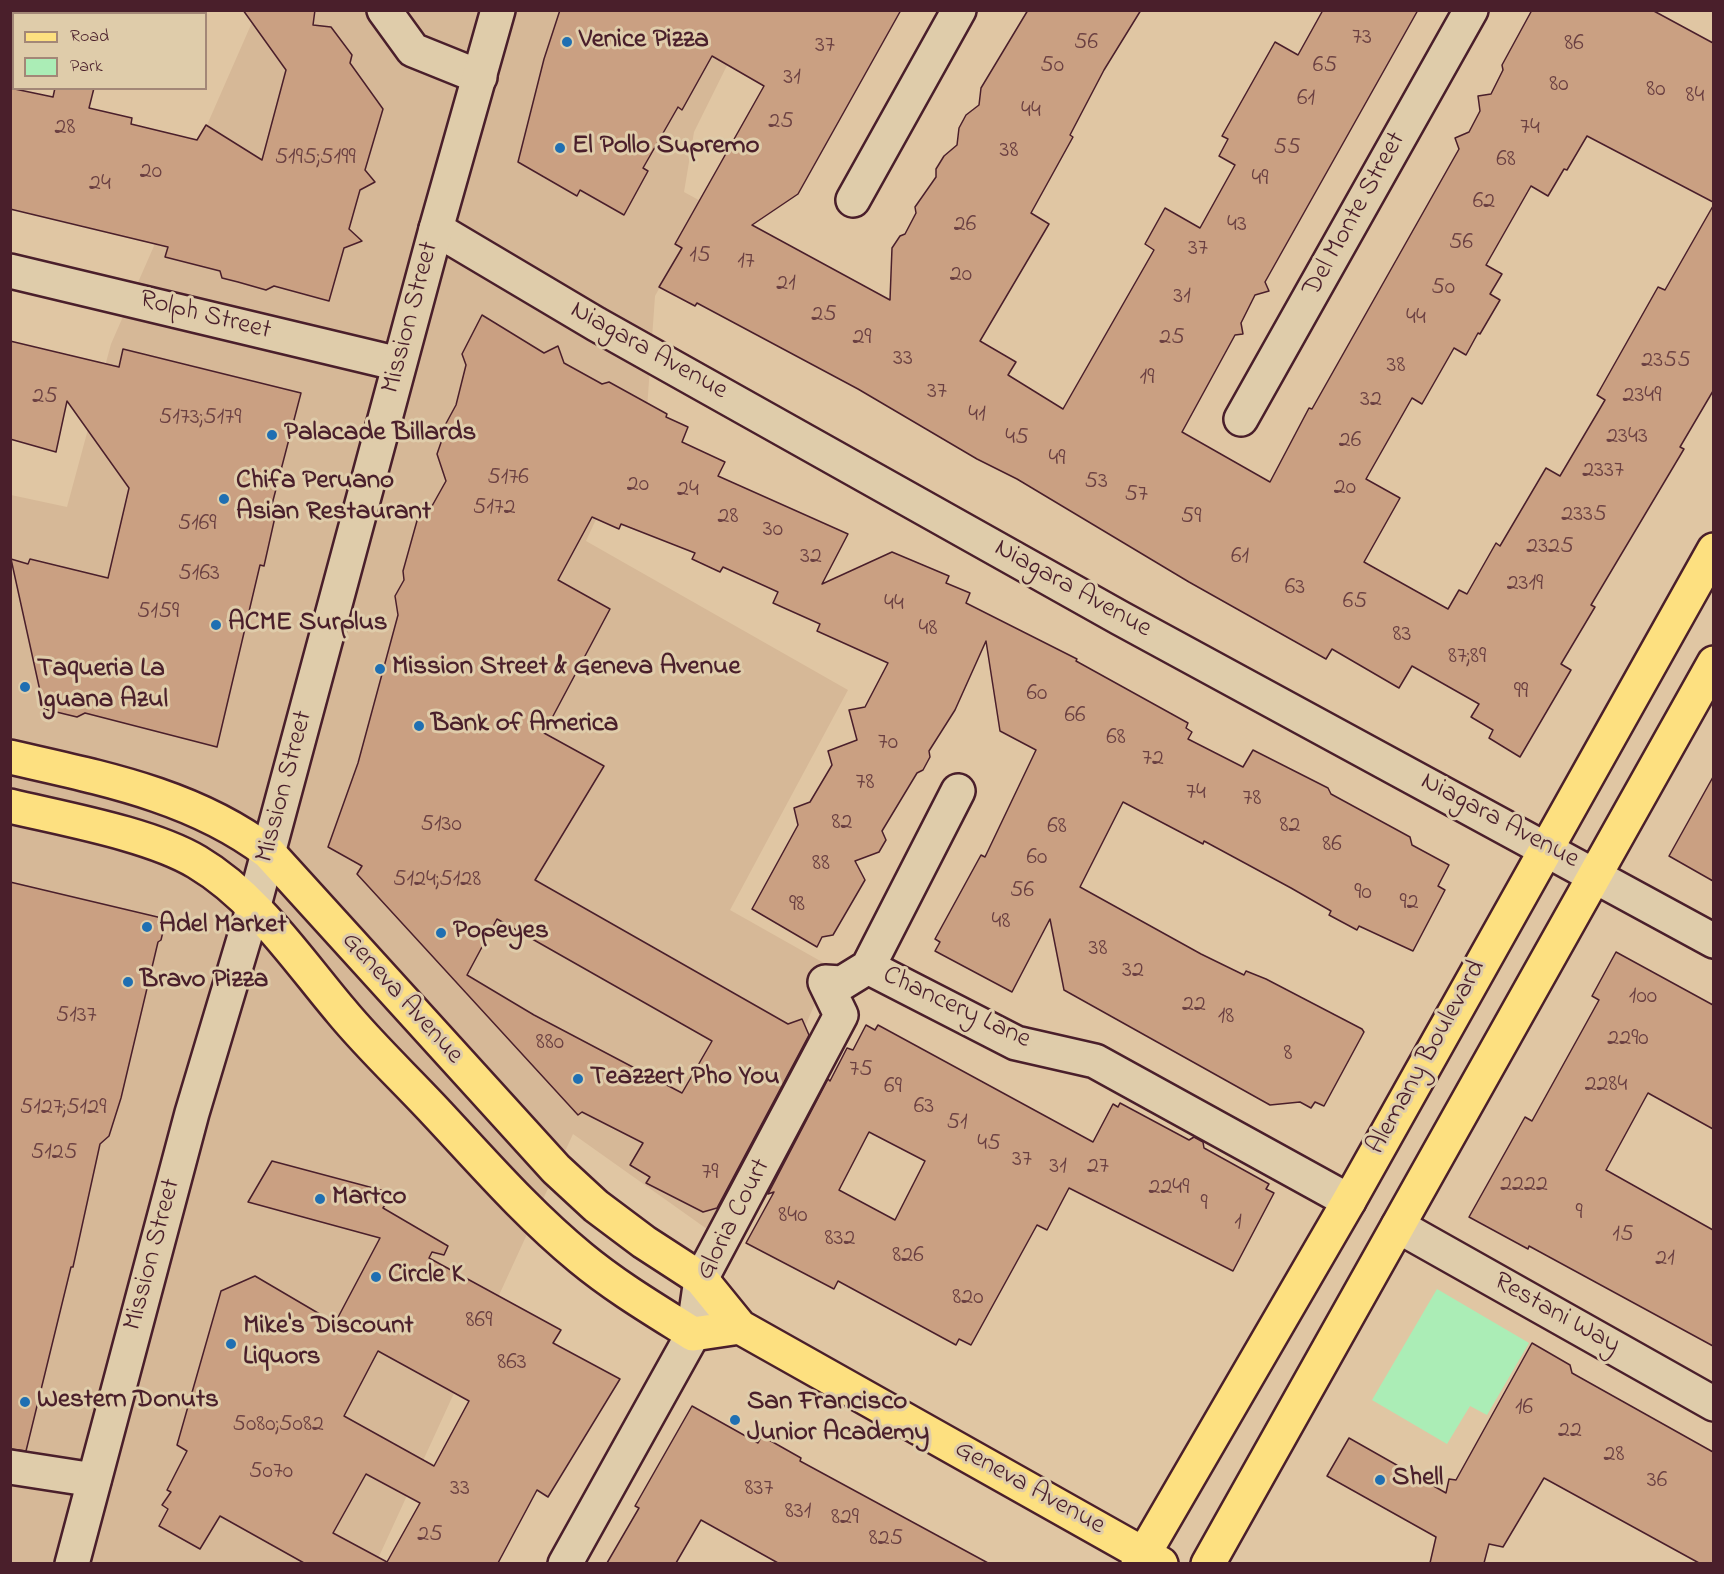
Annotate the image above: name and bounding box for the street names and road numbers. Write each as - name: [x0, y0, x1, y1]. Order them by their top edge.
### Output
- street label: Del Monte Street: [1297, 127, 1415, 303]
- street label: Mission Street: [376, 239, 448, 397]
- street label: Rolph Street: [136, 285, 274, 349]
- street label: Niagara Avenue: [564, 295, 732, 409]
- street label: Niagara Avenue: [988, 533, 1156, 647]
- street label: Mission Street: [250, 708, 322, 866]
- street label: Niagara Avenue: [1414, 767, 1584, 877]
- street label: Geneva Avenue: [333, 926, 469, 1072]
- street label: Alemany Boulevard: [1361, 955, 1495, 1161]
- street label: Chancery Lane: [877, 961, 1035, 1057]
- street label: Gloria Court: [691, 1154, 779, 1286]
- street label: Mission Street: [118, 1176, 190, 1334]
- street label: Restani Way: [1487, 1267, 1625, 1363]
- street label: Geneva Avenue: [948, 1434, 1110, 1544]

